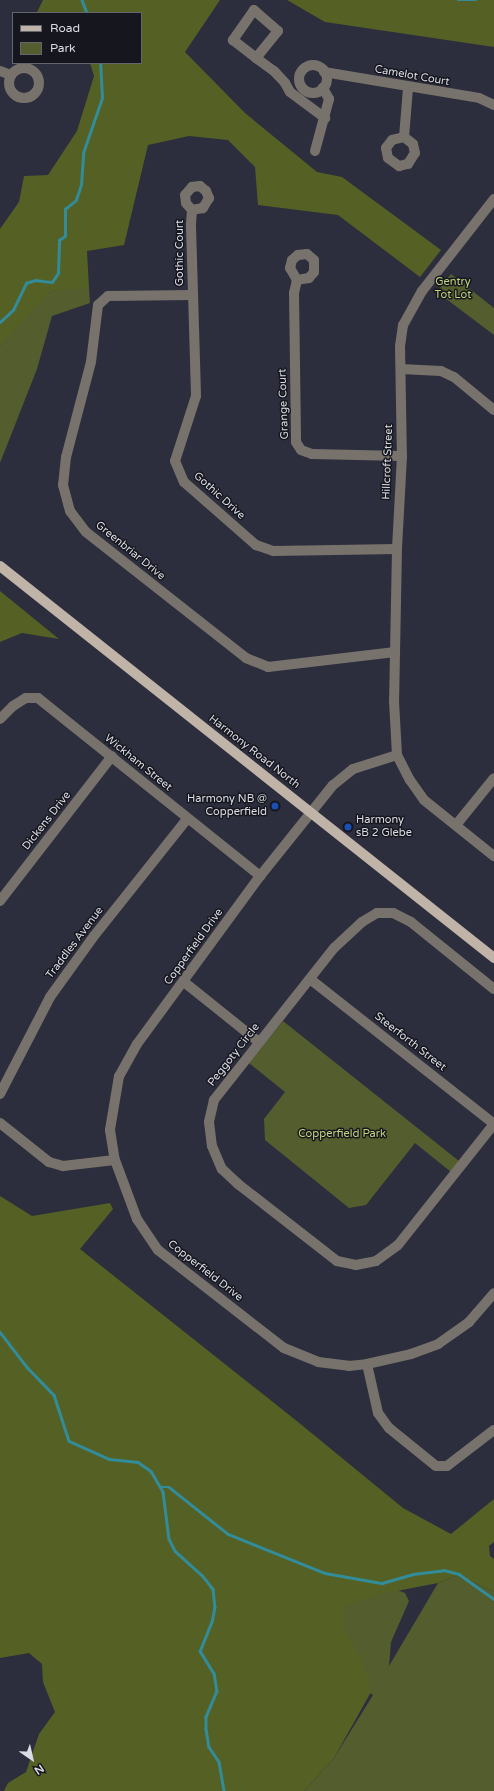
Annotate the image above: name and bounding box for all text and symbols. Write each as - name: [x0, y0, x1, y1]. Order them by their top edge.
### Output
- legend: [12, 12, 142, 64]
- text: Road: [50, 21, 80, 35]
- text: Park: [50, 41, 76, 55]
- street label: Camelot Court: [373, 63, 451, 89]
- street label: Gothic Court: [173, 220, 187, 286]
- park label: Gentry Tot Lot: [435, 276, 471, 302]
- street label: Grange Court: [276, 368, 292, 440]
- street label: Hillcroft Street: [380, 424, 396, 500]
- street label: Gothic Drive: [191, 470, 247, 522]
- street label: Greenbriar Drive: [93, 519, 167, 583]
- street label: Harmony Road North: [206, 712, 302, 792]
- street label: Wickham Street: [102, 732, 174, 794]
- street label: Dickens Drive: [20, 789, 74, 853]
- place label: Harmony NB @ Copperfield: [187, 793, 267, 819]
- marker: Harmony NB @ Copperfield: [270, 801, 280, 811]
- place label: Harmony sB 2 Glebe: [356, 814, 412, 840]
- marker: Harmony sB 2 Glebe: [343, 822, 353, 832]
- street label: Traddles Avenue: [44, 904, 106, 982]
- street label: Copperfield Drive: [162, 906, 226, 988]
- street label: Steerforth Street: [372, 1010, 448, 1074]
- street label: Peggoty Circle: [205, 1021, 263, 1089]
- park label: Copperfield Park: [298, 1127, 386, 1141]
- street label: Copperfield Drive: [165, 1238, 245, 1304]
- north arrow: [12, 1739, 52, 1779]
- text: N: [32, 1762, 46, 1777]

